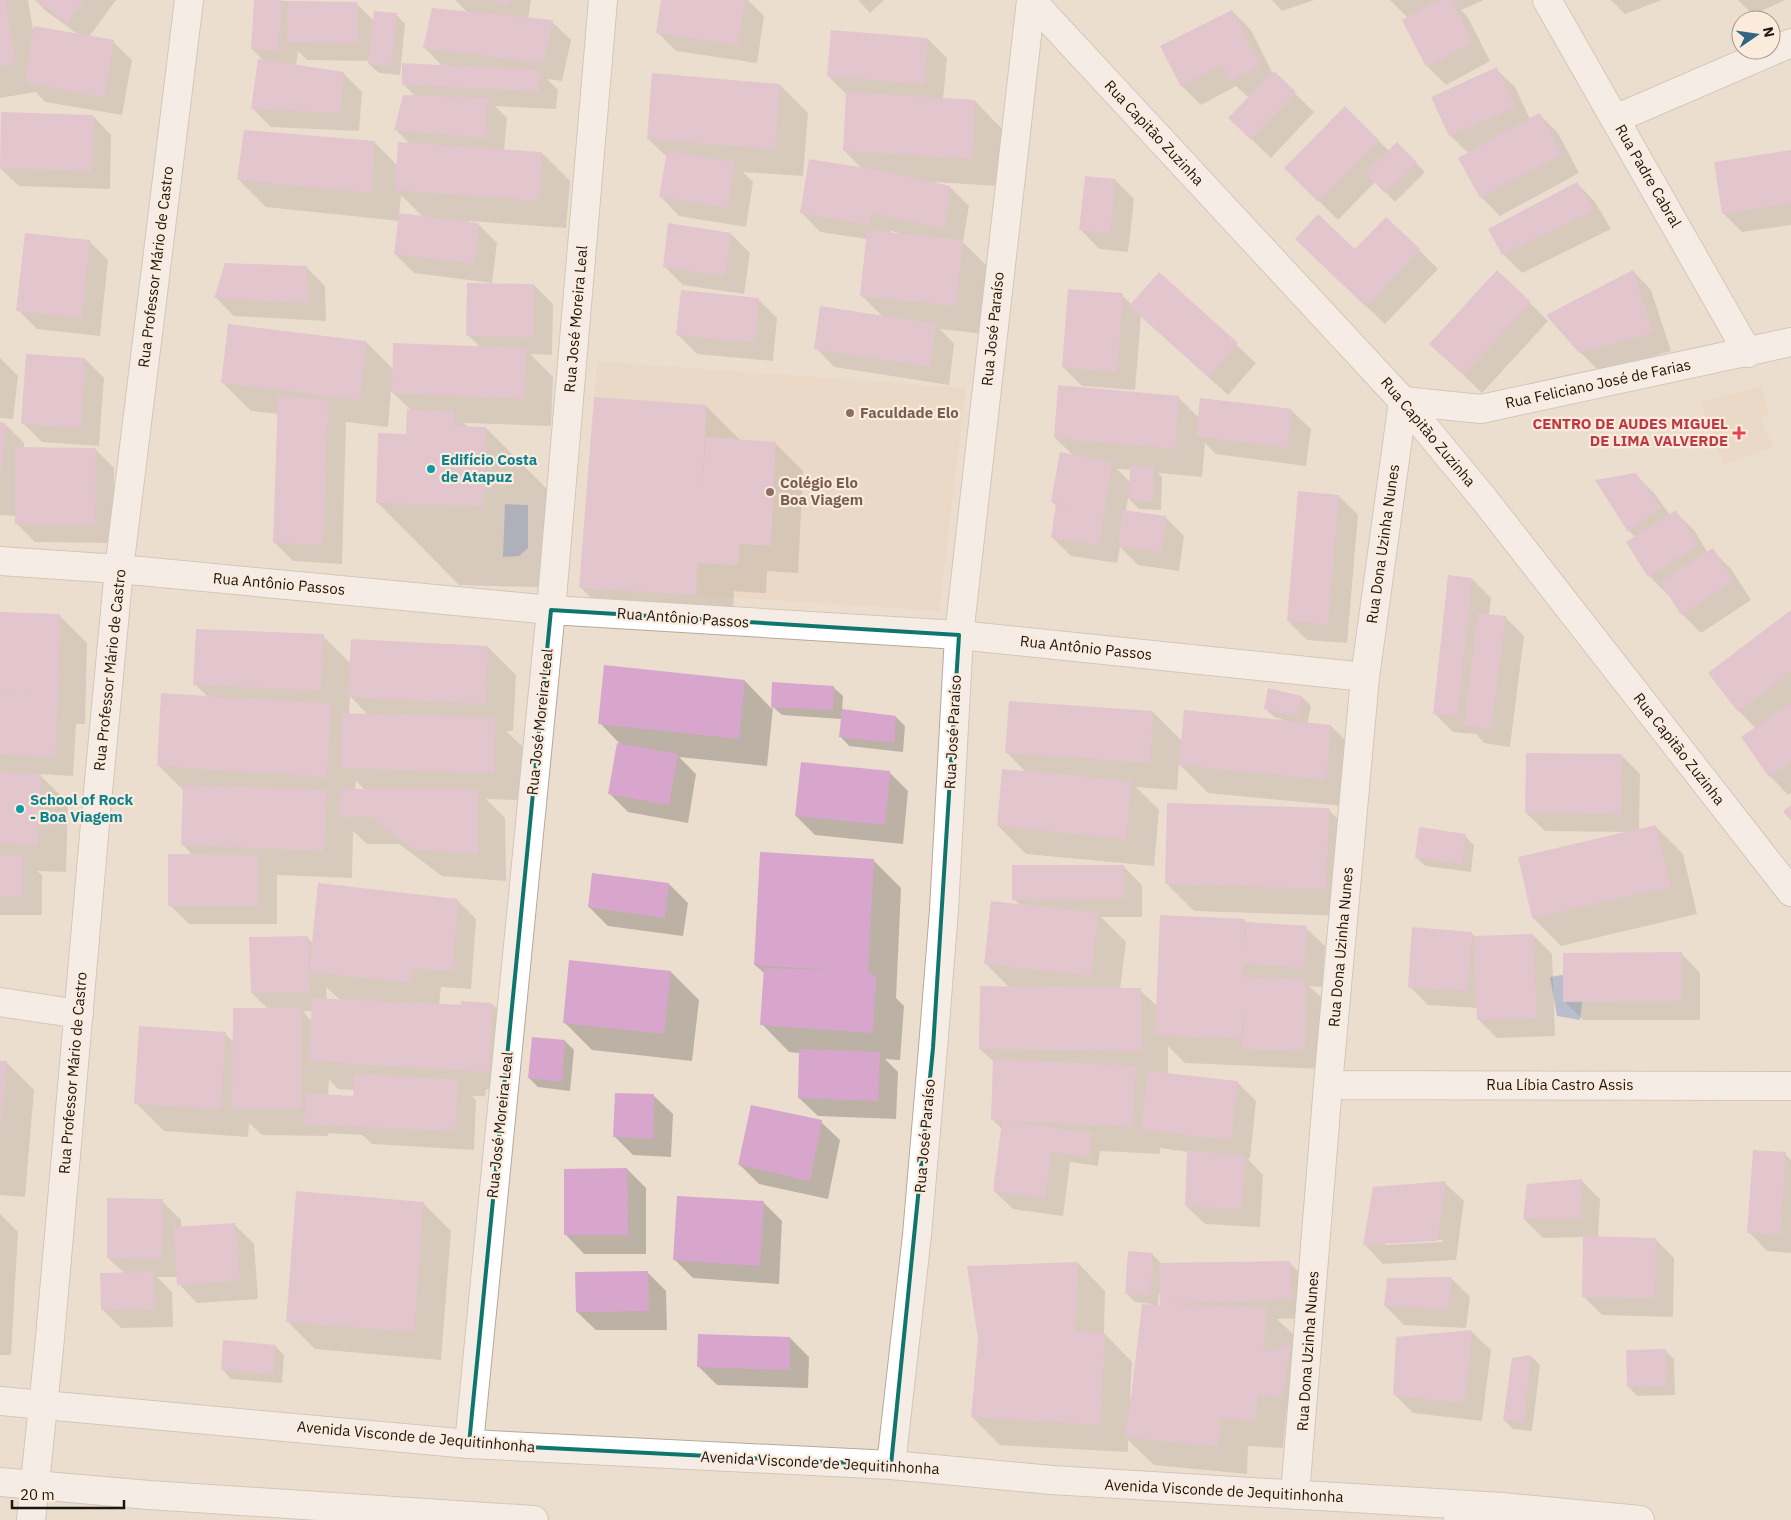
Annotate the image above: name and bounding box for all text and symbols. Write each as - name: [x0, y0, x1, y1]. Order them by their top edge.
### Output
- north arrow: [1731, 10, 1781, 60]
- text: N: [1759, 25, 1779, 39]
- street label: Rua Capitão Zuzinha: [1101, 76, 1208, 189]
- street label: Rua Padre Cabral: [1611, 121, 1686, 231]
- street label: Rua Professor Mário de Castro: [134, 165, 177, 369]
- street label: Rua José Moreira Leal: [560, 245, 591, 393]
- street label: Rua José Paraíso: [977, 271, 1008, 387]
- street label: Rua Feliciano José de Farias: [1503, 355, 1693, 413]
- street label: Rua Capitão Zuzinha: [1377, 373, 1480, 490]
- place label: Faculdade Elo: [860, 403, 959, 422]
- marker: Faculdade Elo: [844, 407, 856, 419]
- place label: CENTRO DE AUDES MIGUEL DE LIMA VALVERDE: [1532, 414, 1728, 450]
- marker: CENTRO DE AUDES MIGUEL DE LIMA VALVERDE: [1732, 426, 1746, 440]
- place label: Edifício Costa de Atapuz: [441, 450, 538, 486]
- marker: Edifício Costa de Atapuz: [425, 463, 437, 475]
- street label: Rua Dona Uzinha Nunes: [1362, 463, 1403, 625]
- place label: Colégio Elo Boa Viagem: [780, 473, 863, 509]
- marker: Colégio Elo Boa Viagem: [764, 486, 776, 498]
- street label: Rua Professor Mário de Castro: [89, 568, 130, 772]
- street label: Rua Antônio Passos: [212, 568, 346, 599]
- street label: Rua Antônio Passos: [616, 603, 750, 632]
- street label: Rua Antônio Passos: [1019, 631, 1153, 664]
- street label: Rua José Moreira Leal: [522, 648, 557, 796]
- street label: Rua José Paraíso: [940, 674, 965, 790]
- street label: Rua Capitão Zuzinha: [1630, 689, 1729, 809]
- place label: School of Rock - Boa Viagem: [30, 790, 133, 826]
- marker: School of Rock - Boa Viagem: [14, 803, 26, 815]
- street label: Rua Dona Uzinha Nunes: [1324, 866, 1357, 1028]
- street label: Rua Professor Mário de Castro: [54, 971, 91, 1175]
- street label: Rua José Moreira Leal: [482, 1051, 517, 1199]
- street label: Rua Líbia Castro Assis: [1486, 1075, 1634, 1094]
- street label: Rua José Paraíso: [910, 1078, 939, 1194]
- street label: Rua Dona Uzinha Nunes: [1292, 1270, 1323, 1432]
- street label: Avenida Visconde de Jequitinhonha: [296, 1417, 536, 1456]
- street label: Avenida Visconde de Jequitinhonha: [700, 1447, 940, 1478]
- street label: Avenida Visconde de Jequitinhonha: [1104, 1475, 1344, 1506]
- scale bar: [12, 1478, 125, 1510]
- text: 20 m: [20, 1485, 55, 1504]

